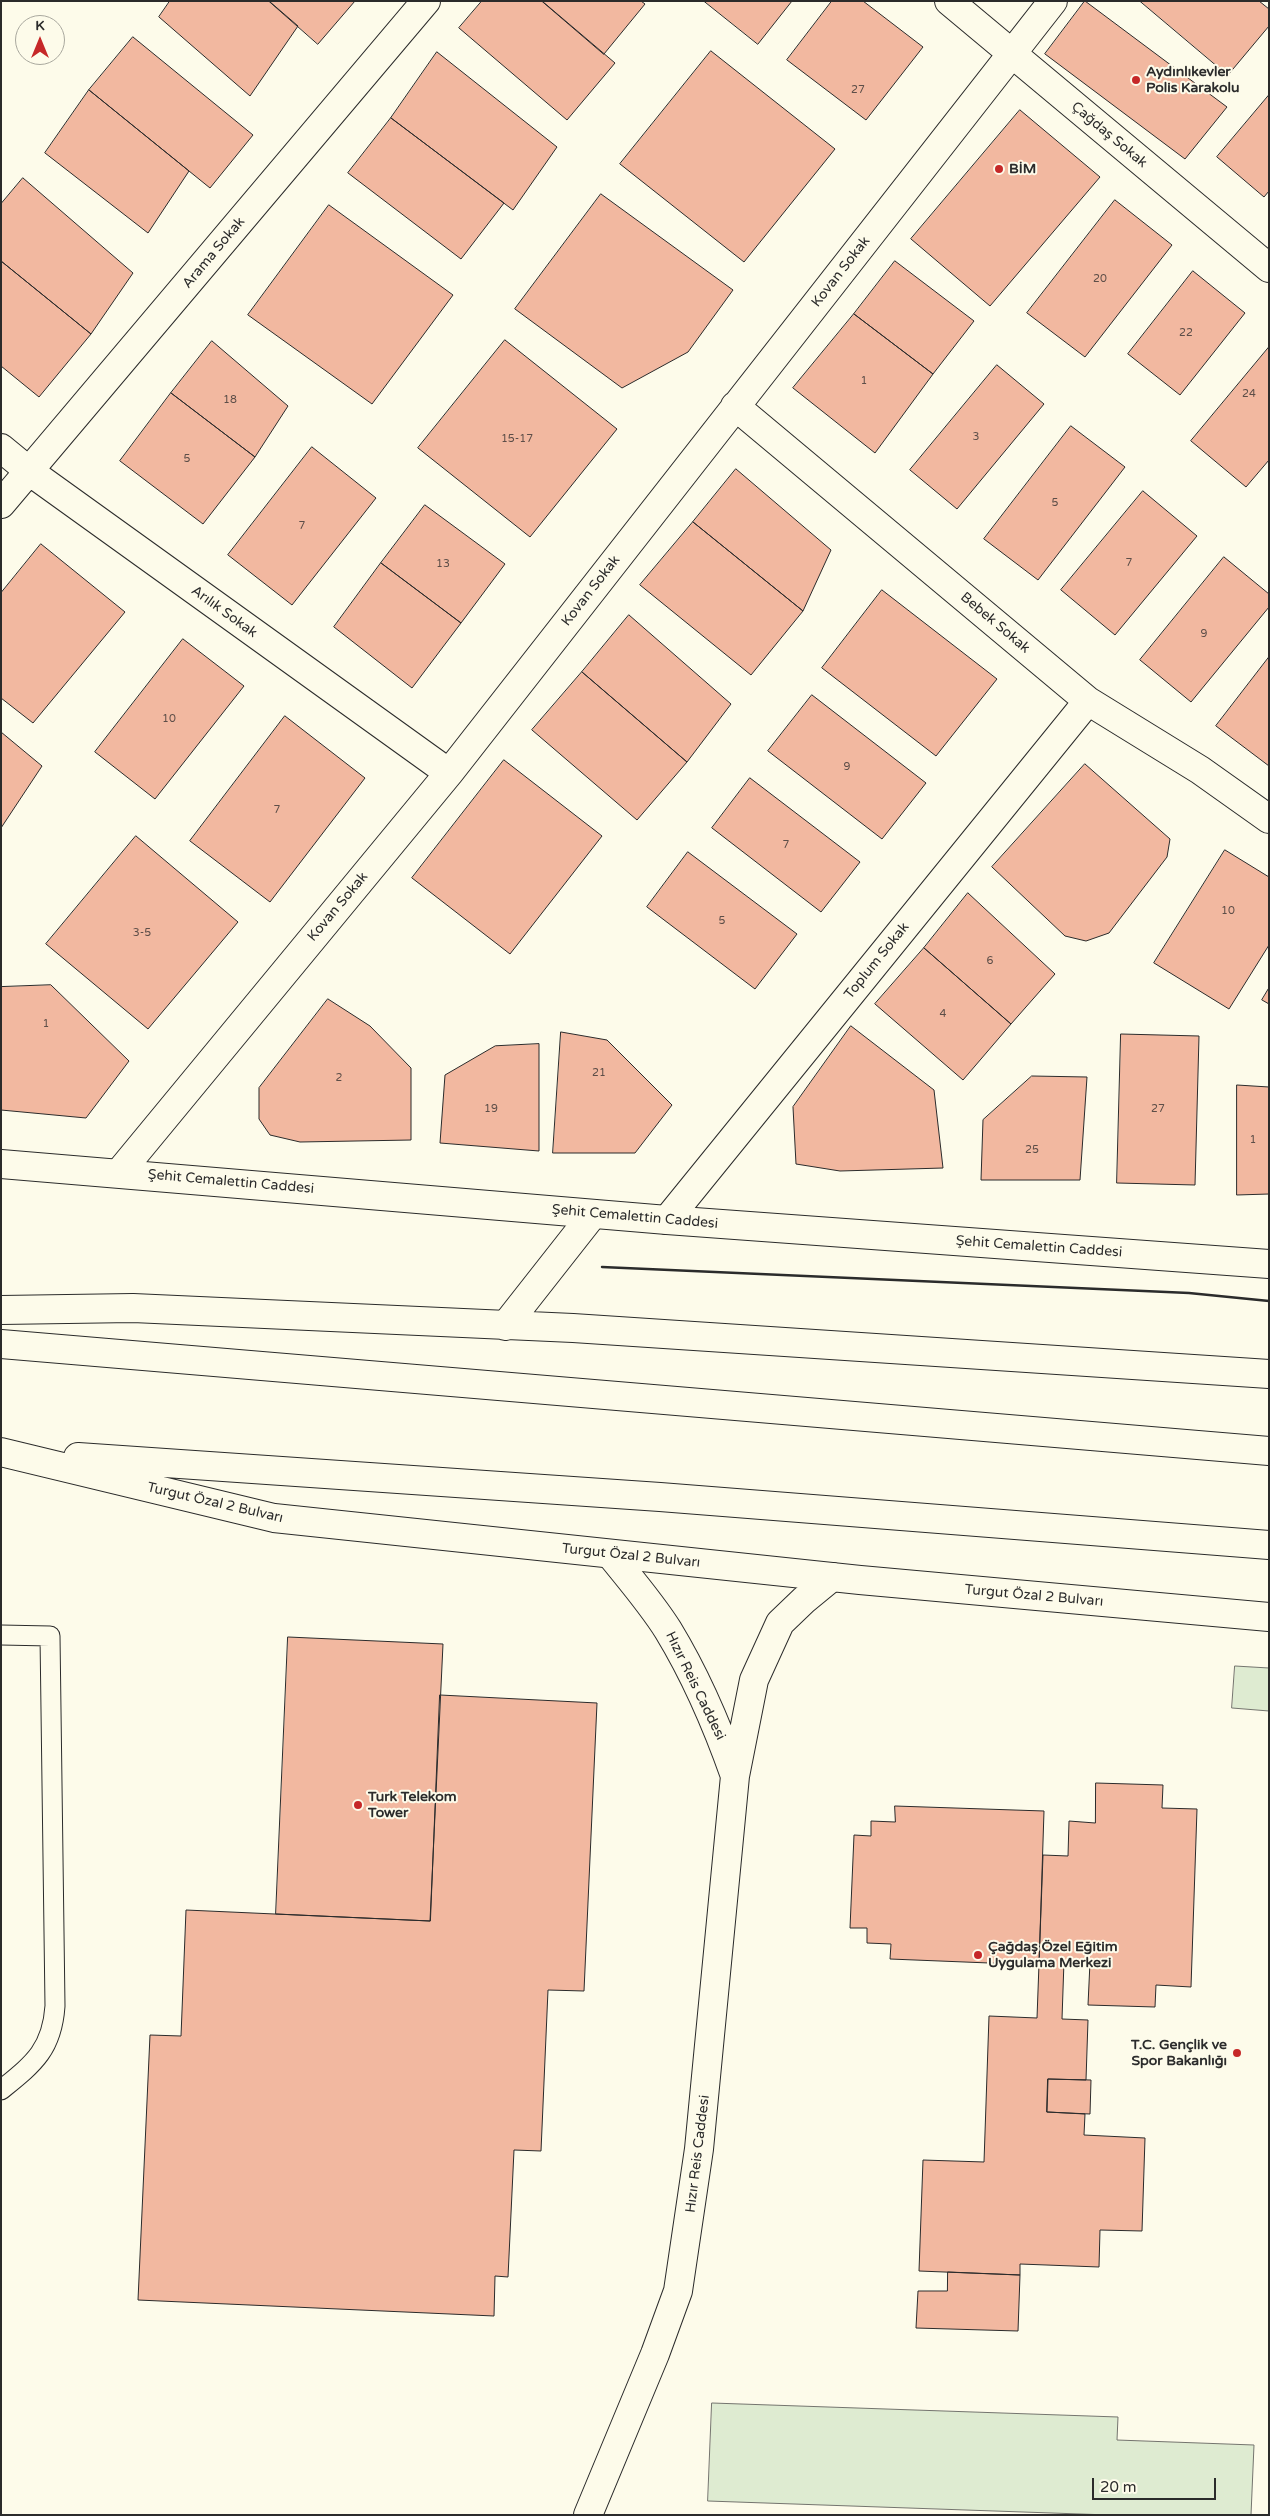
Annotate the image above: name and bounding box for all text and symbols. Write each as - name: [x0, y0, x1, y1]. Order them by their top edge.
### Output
- north arrow: [15, 15, 65, 65]
- text: K: [35, 17, 45, 34]
- place label: Aydınlıkevler Polis Karakolu: [1146, 64, 1240, 96]
- marker: Aydınlıkevler Polis Karakolu: [1130, 74, 1142, 86]
- house number: 27: [851, 83, 865, 97]
- street label: Çağdaş Sokak: [1068, 98, 1150, 172]
- place label: BİM: [1009, 161, 1036, 177]
- marker: BİM: [993, 163, 1005, 175]
- street label: Arama Sokak: [179, 214, 249, 292]
- street label: Kovan Sokak: [808, 233, 874, 311]
- house number: 20: [1093, 272, 1107, 286]
- house number: 22: [1179, 326, 1193, 340]
- house number: 1: [861, 374, 867, 388]
- house number: 24: [1242, 387, 1256, 401]
- house number: 18: [223, 393, 237, 407]
- house number: 3: [973, 430, 979, 444]
- house number: 15-17: [501, 432, 533, 446]
- house number: 5: [184, 452, 190, 466]
- house number: 5: [1052, 496, 1058, 510]
- house number: 7: [299, 519, 305, 533]
- street label: Kovan Sokak: [558, 552, 624, 630]
- house number: 7: [1126, 556, 1132, 570]
- house number: 13: [436, 557, 450, 571]
- street label: Arılık Sokak: [188, 582, 260, 642]
- street label: Bebek Sokak: [957, 589, 1033, 657]
- house number: 9: [1201, 627, 1207, 641]
- house number: 10: [162, 712, 176, 726]
- house number: 9: [844, 760, 850, 774]
- house number: 7: [274, 803, 280, 817]
- house number: 7: [783, 838, 789, 852]
- street label: Kovan Sokak: [304, 869, 372, 945]
- house number: 10: [1221, 904, 1235, 918]
- house number: 5: [719, 914, 725, 928]
- street label: Toplum Sokak: [841, 919, 913, 1003]
- house number: 3-5: [133, 926, 151, 940]
- house number: 6: [987, 954, 993, 968]
- house number: 4: [940, 1007, 946, 1021]
- house number: 1: [43, 1017, 49, 1031]
- house number: 21: [592, 1066, 606, 1080]
- house number: 2: [336, 1071, 342, 1085]
- house number: 19: [484, 1102, 498, 1116]
- house number: 27: [1151, 1102, 1165, 1116]
- house number: 1: [1250, 1133, 1256, 1147]
- house number: 25: [1025, 1143, 1039, 1157]
- street label: Şehit Cemalettin Caddesi: [147, 1166, 315, 1198]
- street label: Şehit Cemalettin Caddesi: [551, 1201, 719, 1233]
- street label: Şehit Cemalettin Caddesi: [955, 1233, 1123, 1261]
- street label: Turgut Özal 2 Bulvarı: [145, 1479, 285, 1527]
- street label: Turgut Özal 2 Bulvarı: [561, 1540, 701, 1572]
- street label: Turgut Özal 2 Bulvarı: [964, 1582, 1104, 1610]
- street label: Hızır Reis Caddesi: [661, 1629, 729, 1743]
- place label: Turk Telekom Tower: [368, 1789, 457, 1821]
- marker: Turk Telekom Tower: [352, 1799, 364, 1811]
- place label: Çağdaş Özel Eğitim Uygulama Merkezi: [988, 1939, 1118, 1971]
- marker: Çağdaş Özel Eğitim Uygulama Merkezi: [972, 1949, 984, 1961]
- place label: T.C. Gençlik ve Spor Bakanlığı: [1131, 2037, 1227, 2070]
- marker: T.C. Gençlik ve Spor Bakanlığı: [1231, 2047, 1243, 2059]
- street label: Hızır Reis Caddesi: [682, 2094, 714, 2214]
- scale bar: [1095, 2468, 1219, 2500]
- text: 20 m: [1100, 2478, 1137, 2496]

